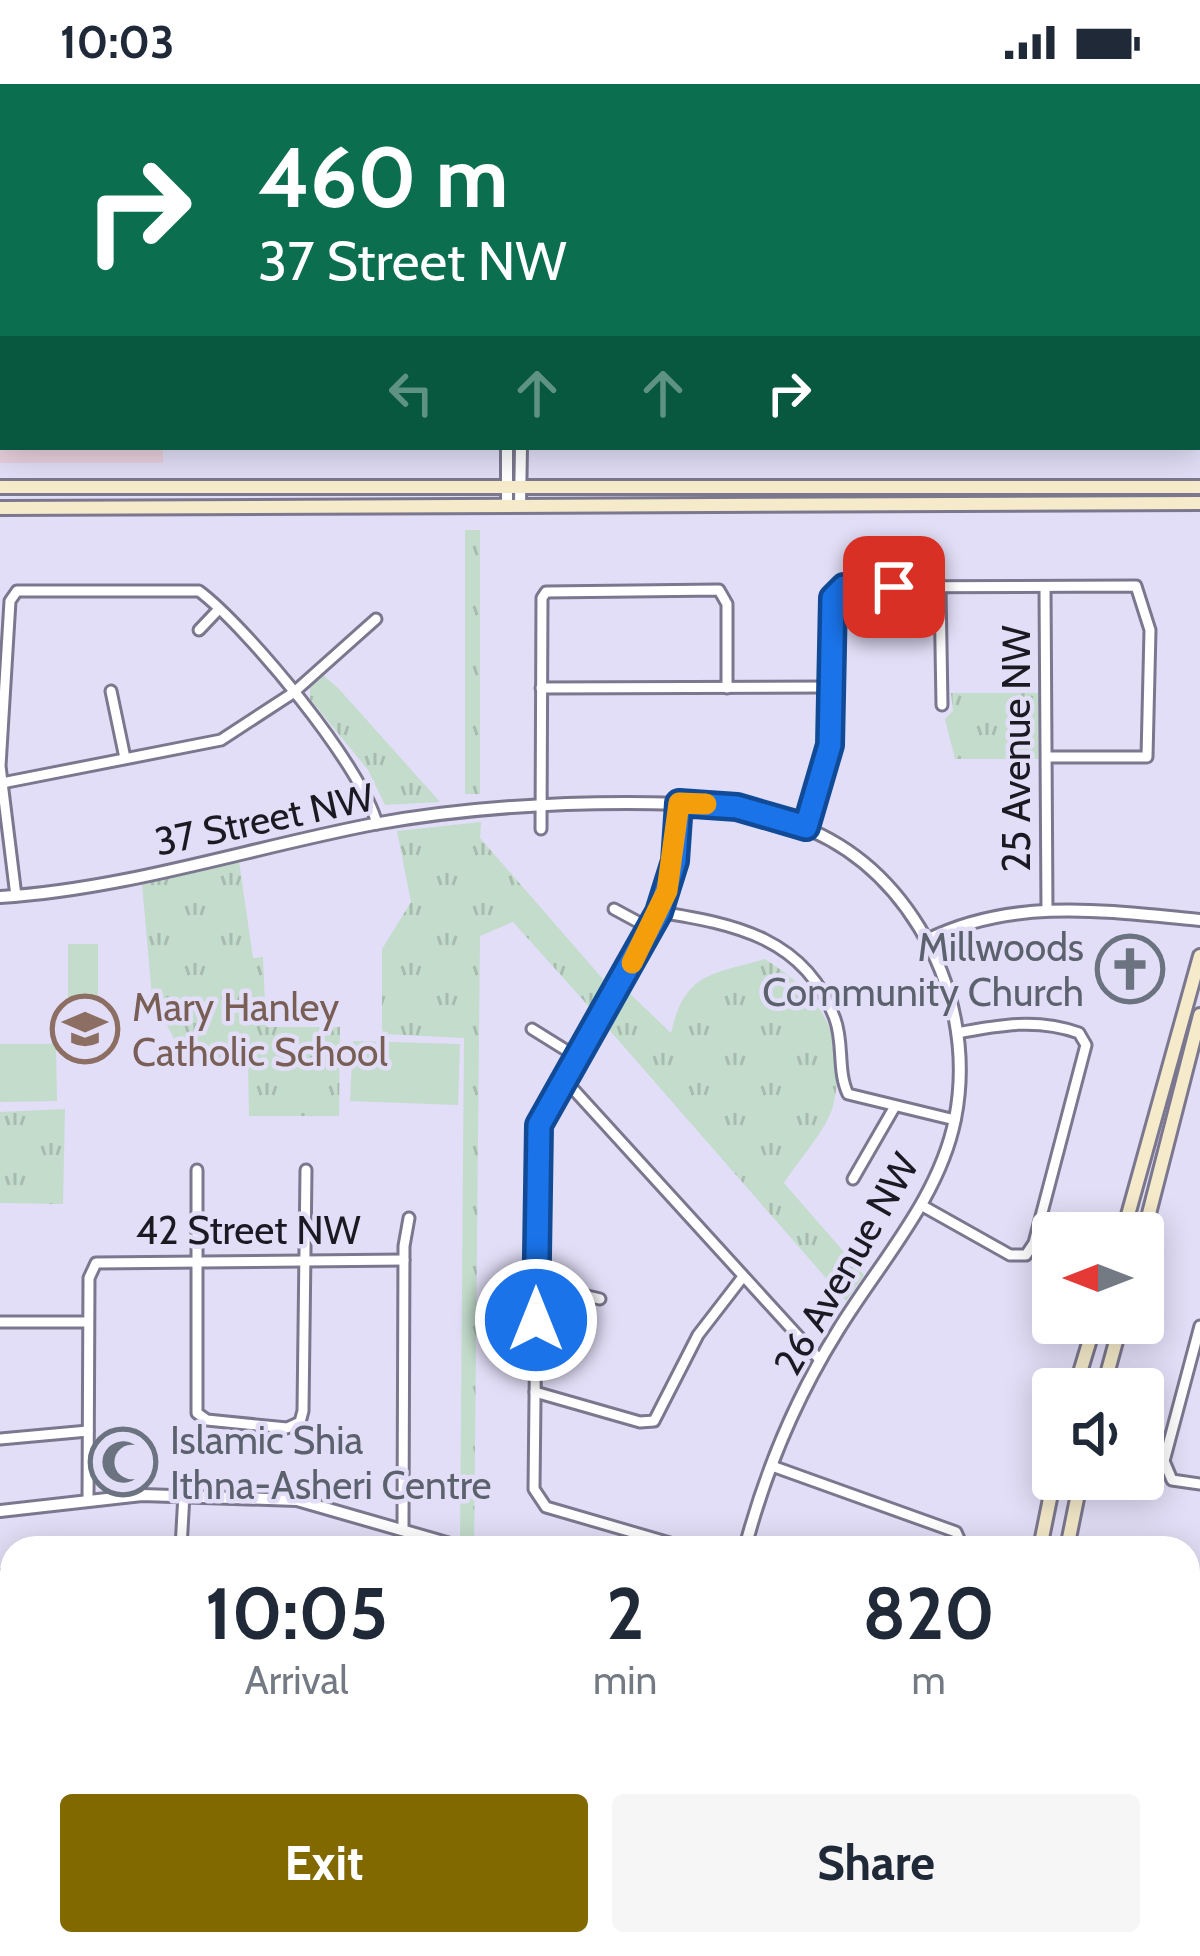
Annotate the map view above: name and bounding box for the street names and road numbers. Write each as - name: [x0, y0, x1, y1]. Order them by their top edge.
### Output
- street label: 25 Avenue NW: [992, 625, 1040, 873]
- street label: 37 Street NW: [150, 772, 378, 866]
- street label: 26 Avenue NW: [763, 1144, 929, 1383]
- street label: 42 Street NW: [135, 1206, 361, 1254]

